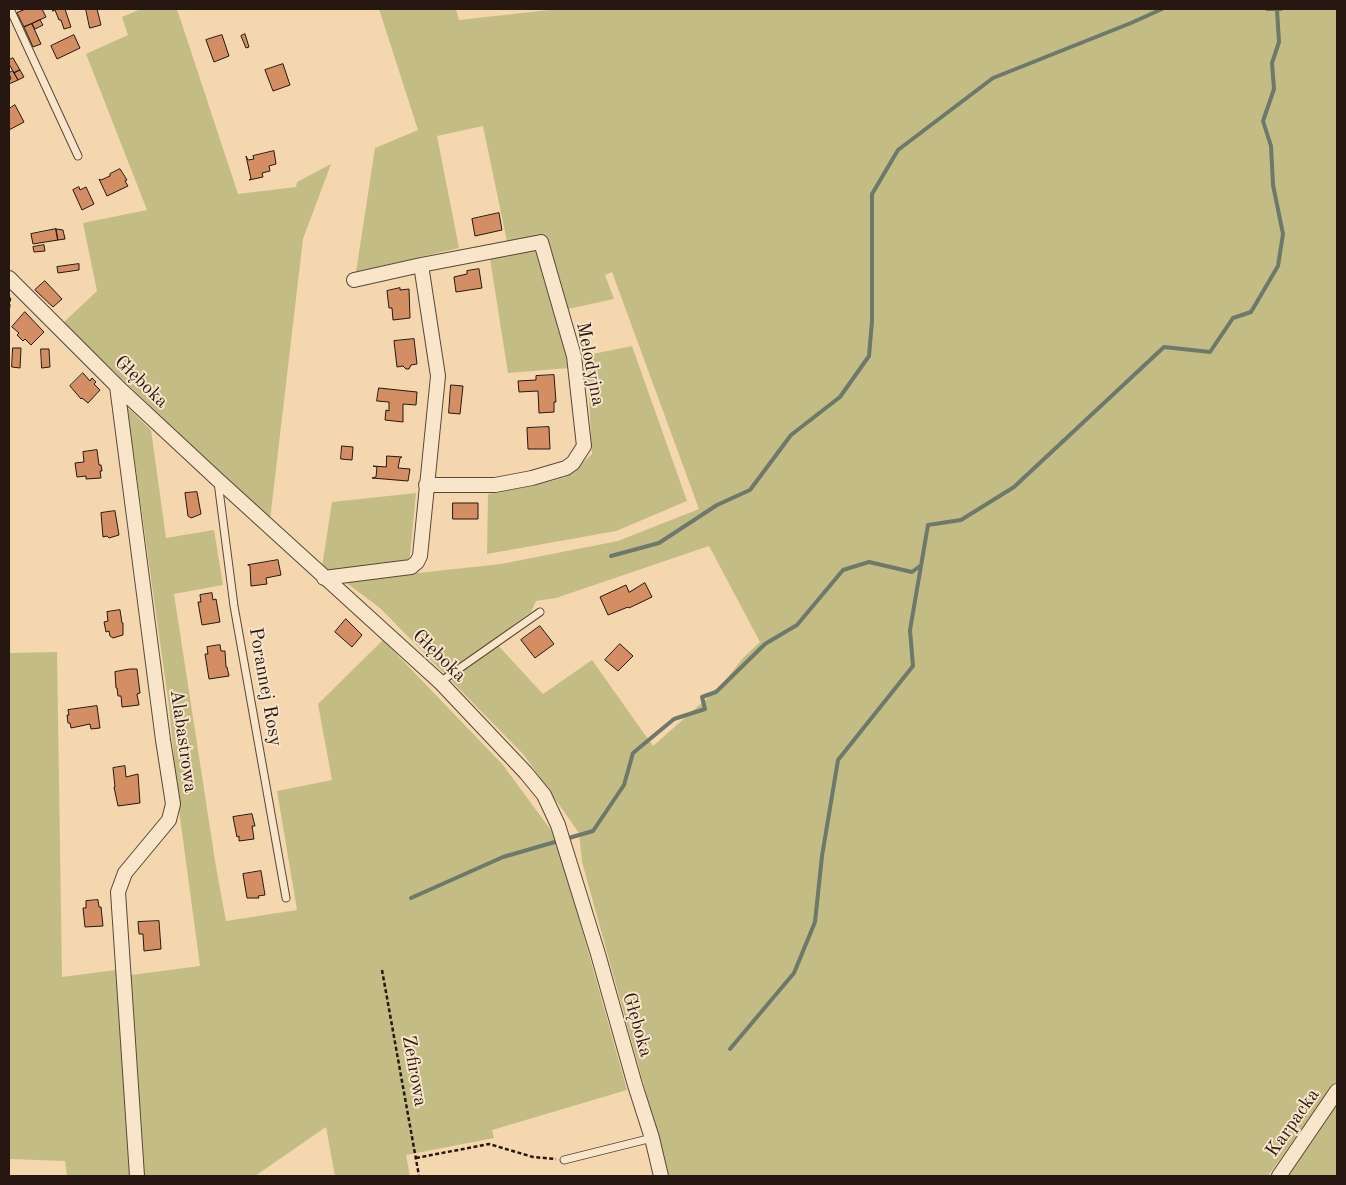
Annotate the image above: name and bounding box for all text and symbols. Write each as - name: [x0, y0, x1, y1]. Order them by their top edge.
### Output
- street label: Melodyjna: [571, 320, 609, 408]
- street label: Głęboka: [109, 351, 173, 413]
- street label: Głęboka: [407, 625, 471, 687]
- street label: Porannej Rosy: [243, 626, 287, 748]
- street label: Alabastrowa: [165, 688, 201, 794]
- street label: Głęboka: [617, 990, 657, 1060]
- street label: Zefirowa: [397, 1034, 431, 1108]
- street label: Karpacka: [1261, 1084, 1325, 1162]

